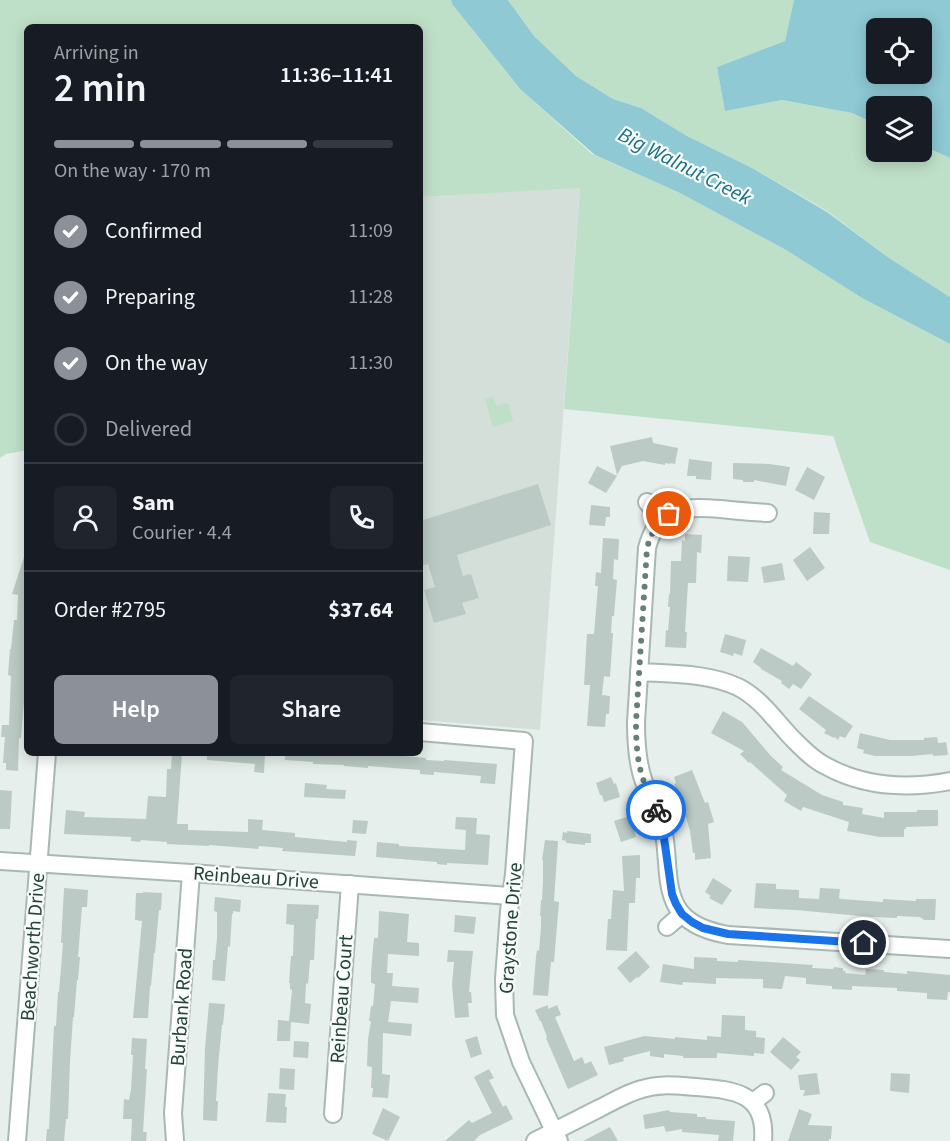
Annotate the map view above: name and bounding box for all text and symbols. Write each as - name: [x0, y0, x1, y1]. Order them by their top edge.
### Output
- map controls: [866, 18, 932, 162]
- button: locate: [866, 18, 932, 84]
- text: Arriving in: [54, 39, 139, 67]
- text: 11:36–11:41: [280, 59, 393, 91]
- text: 2 min: [54, 61, 147, 117]
- button: layers: [866, 96, 932, 162]
- water label: Big Walnut Creek: [613, 119, 758, 213]
- text: On the way · 170 m: [54, 157, 211, 185]
- icon: check: [54, 215, 87, 248]
- text: Confirmed: [105, 215, 202, 247]
- text: 11:09: [348, 217, 393, 245]
- icon: check: [54, 281, 87, 314]
- text: Preparing: [105, 281, 195, 313]
- text: 11:28: [348, 283, 393, 311]
- icon: check: [54, 347, 87, 380]
- text: On the way: [105, 347, 208, 379]
- text: 11:30: [348, 349, 393, 377]
- text: Delivered: [105, 413, 192, 445]
- button: person: [54, 486, 117, 549]
- button: phone: [330, 486, 393, 549]
- text: Sam: [132, 487, 175, 519]
- pin: [643, 488, 694, 539]
- icon: bag: [652, 497, 685, 530]
- text: Courier · 4.4: [132, 519, 232, 547]
- text: Order #2795: [54, 594, 166, 626]
- text: $37.64: [328, 594, 393, 626]
- button: Help: [54, 675, 218, 744]
- button: Share: [230, 675, 393, 744]
- courier: [626, 780, 686, 840]
- icon: bike: [640, 794, 673, 827]
- street label: Reinbeau Drive: [192, 860, 320, 896]
- street label: Graystone Drive: [492, 861, 530, 995]
- street label: Beachworth Drive: [14, 872, 52, 1022]
- pin: [838, 917, 889, 968]
- icon: home: [847, 926, 880, 959]
- street label: Reinbeau Court: [324, 933, 360, 1065]
- street label: Burbank Road: [164, 947, 200, 1067]

